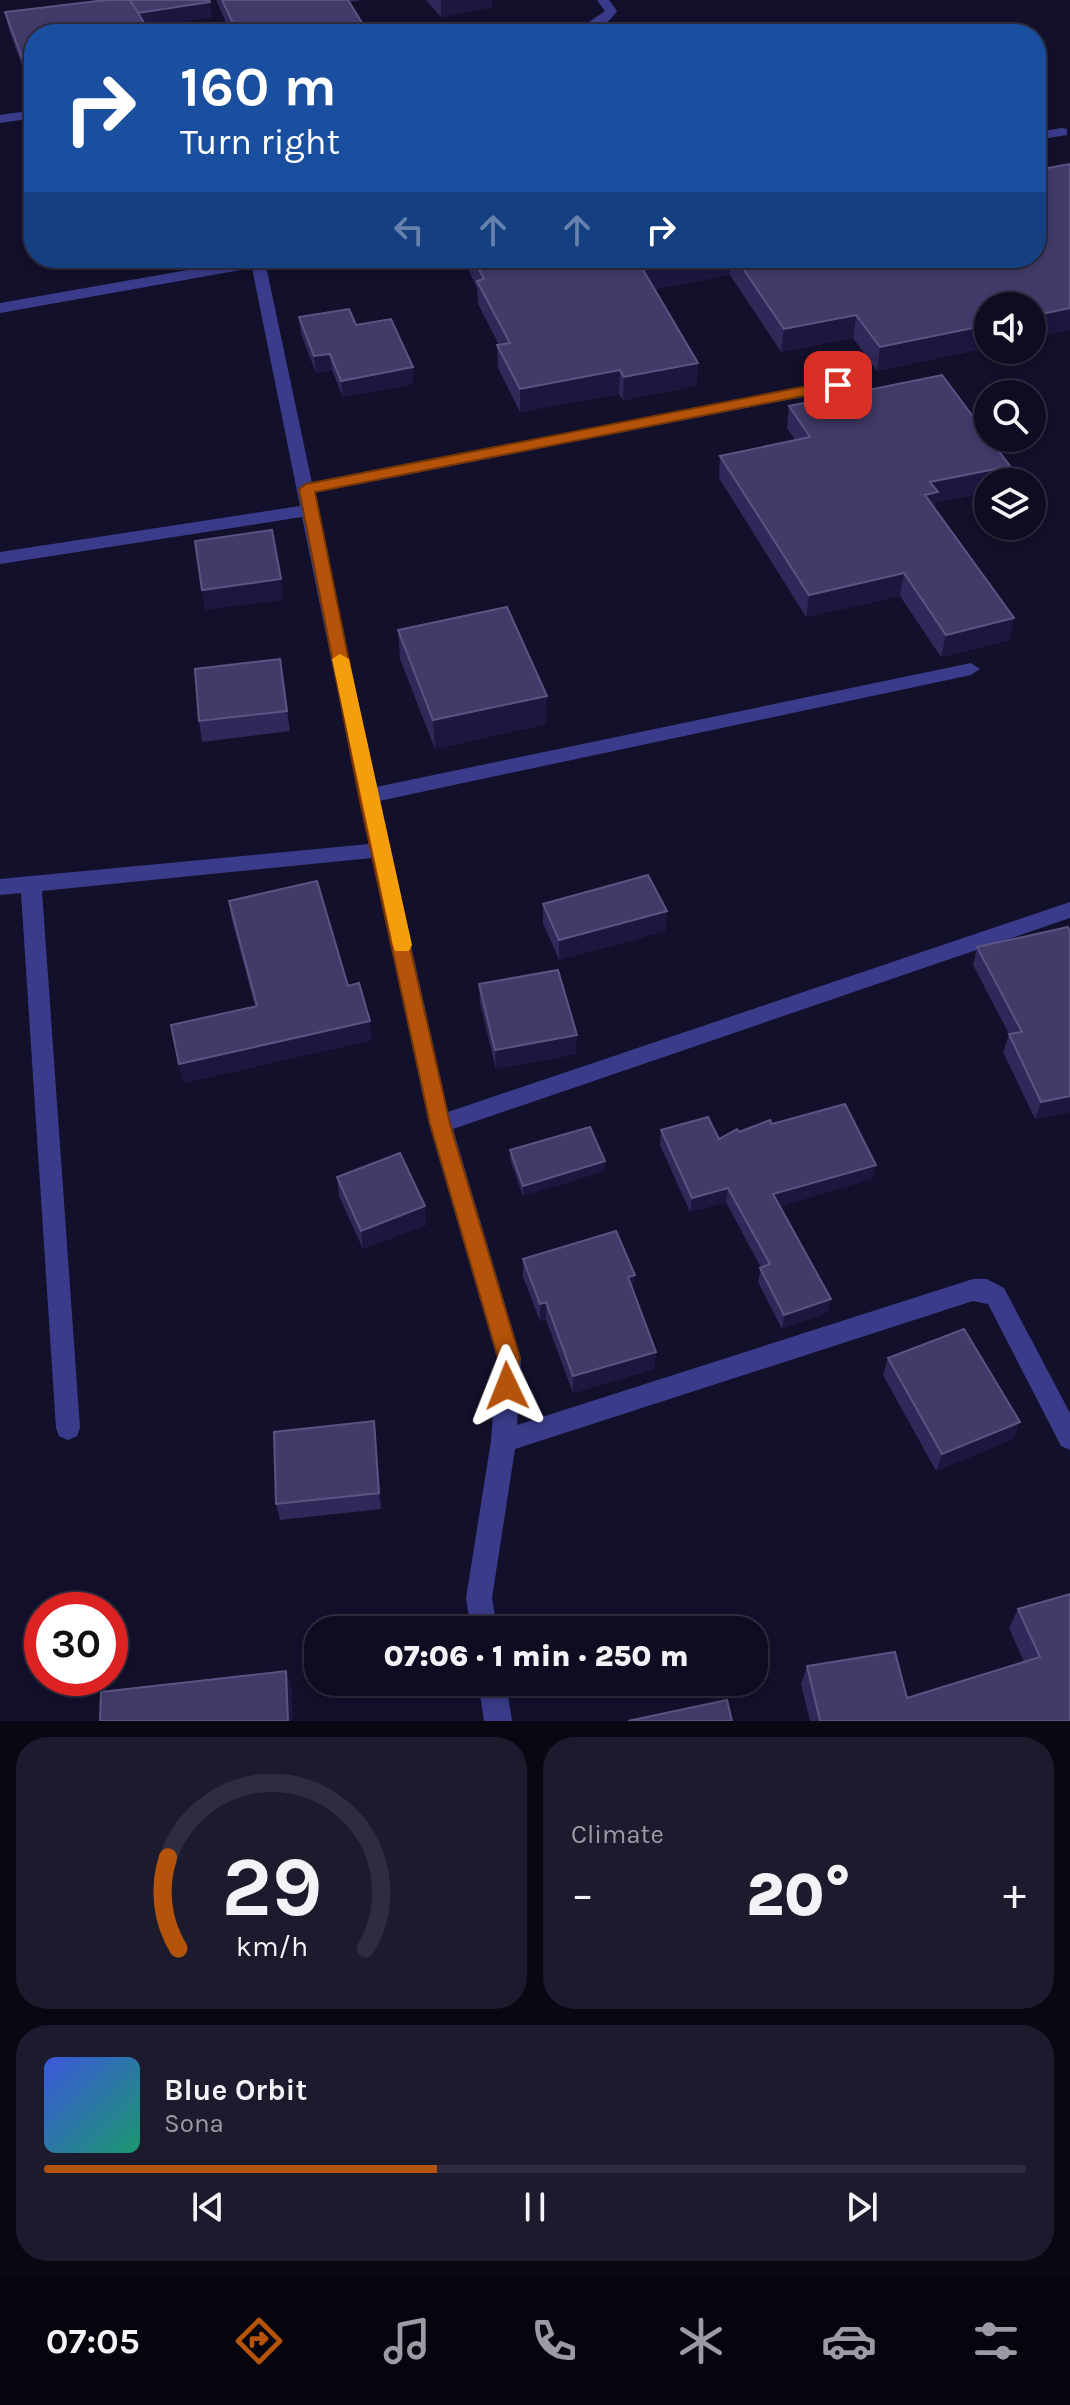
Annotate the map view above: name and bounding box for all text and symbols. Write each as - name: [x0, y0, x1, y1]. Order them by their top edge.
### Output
- text: 160 m: [180, 54, 337, 119]
- icon: right: [48, 56, 152, 160]
- text: Turn right: [180, 121, 340, 163]
- icon: left: [387, 208, 431, 252]
- icon: ahead: [471, 208, 515, 252]
- icon: ahead: [555, 208, 599, 252]
- icon: right: [639, 208, 683, 252]
- map controls: [974, 292, 1046, 540]
- button: sound: [974, 292, 1046, 364]
- pin: [804, 351, 872, 419]
- icon: arrive: [816, 363, 860, 407]
- button: search: [974, 380, 1046, 452]
- button: layers: [974, 468, 1046, 540]
- position arrow: [465, 1344, 549, 1428]
- speed limit sign: 30: [24, 1592, 128, 1696]
- text: 07:06 · 1 min · 250 m: [383, 1638, 689, 1674]
- text: Climate: [571, 1819, 664, 1850]
- text: 29: [221, 1839, 322, 1936]
- text: 20°: [746, 1860, 851, 1930]
- text: −: [571, 1869, 594, 1920]
- text: +: [1003, 1869, 1026, 1920]
- text: km/h: [235, 1930, 308, 1963]
- text: Blue Orbit: [164, 2072, 307, 2108]
- text: Sona: [164, 2108, 224, 2139]
- icon: previous: [186, 2185, 230, 2229]
- icon: pause: [513, 2185, 557, 2229]
- icon: next: [840, 2185, 884, 2229]
- icon: directions: [231, 2313, 287, 2369]
- icon: music: [379, 2313, 435, 2369]
- icon: phone: [526, 2313, 582, 2369]
- icon: climate: [673, 2313, 729, 2369]
- icon: car: [821, 2313, 877, 2369]
- icon: filters: [968, 2313, 1024, 2369]
- text: 07:05: [46, 2320, 140, 2362]

